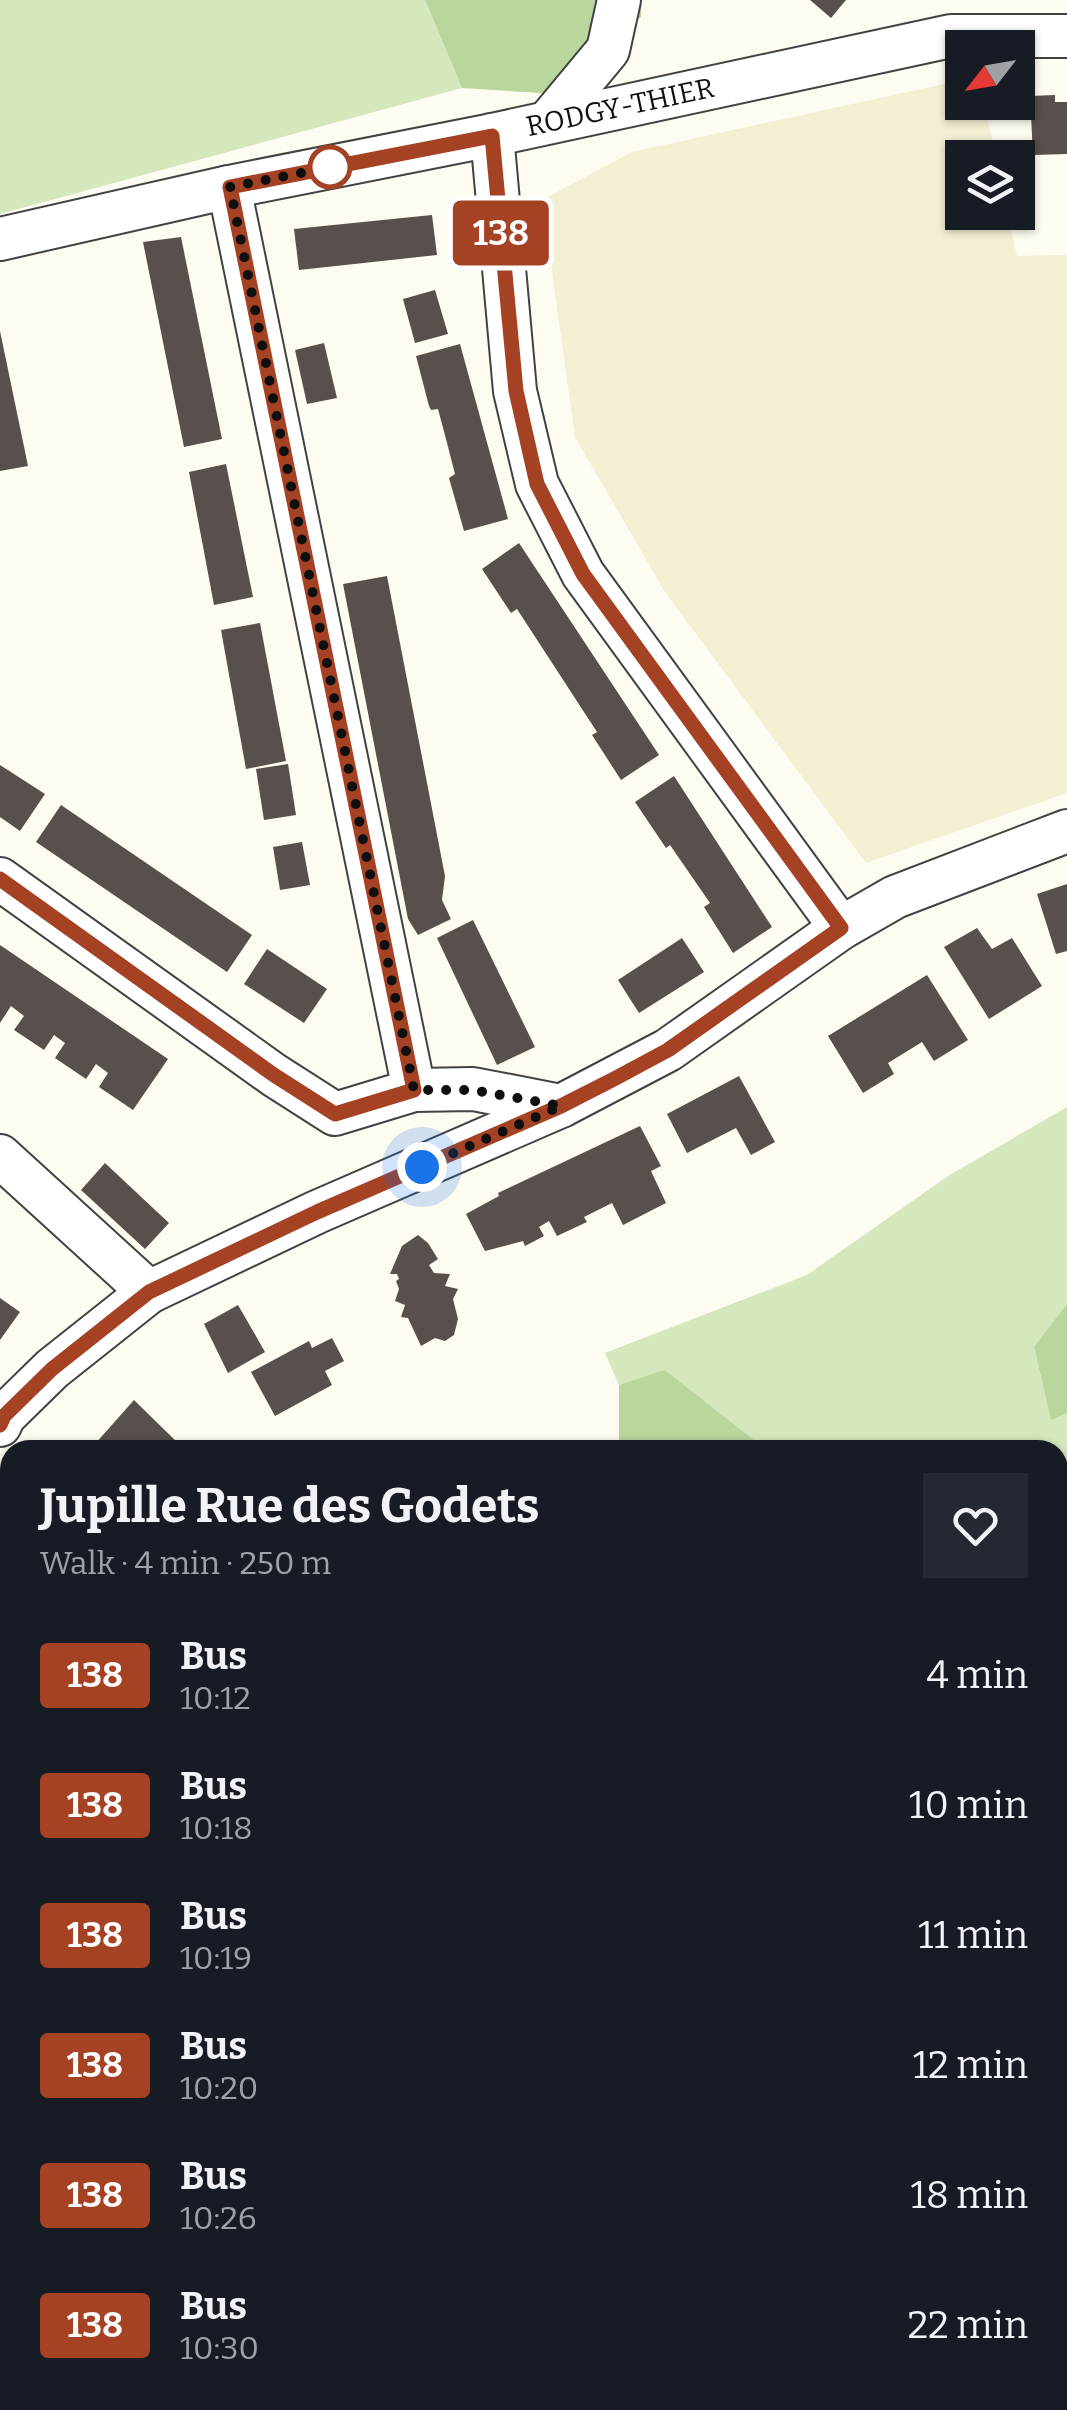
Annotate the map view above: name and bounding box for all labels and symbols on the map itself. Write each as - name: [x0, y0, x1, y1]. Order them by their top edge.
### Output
- north arrow: [945, 30, 1035, 120]
- street label: RODGY-THIER: [523, 71, 717, 143]
- unlabelled marker: [309, 146, 351, 188]
- line badge: 138: [444, 200, 558, 266]
- your location: [397, 1142, 447, 1192]

